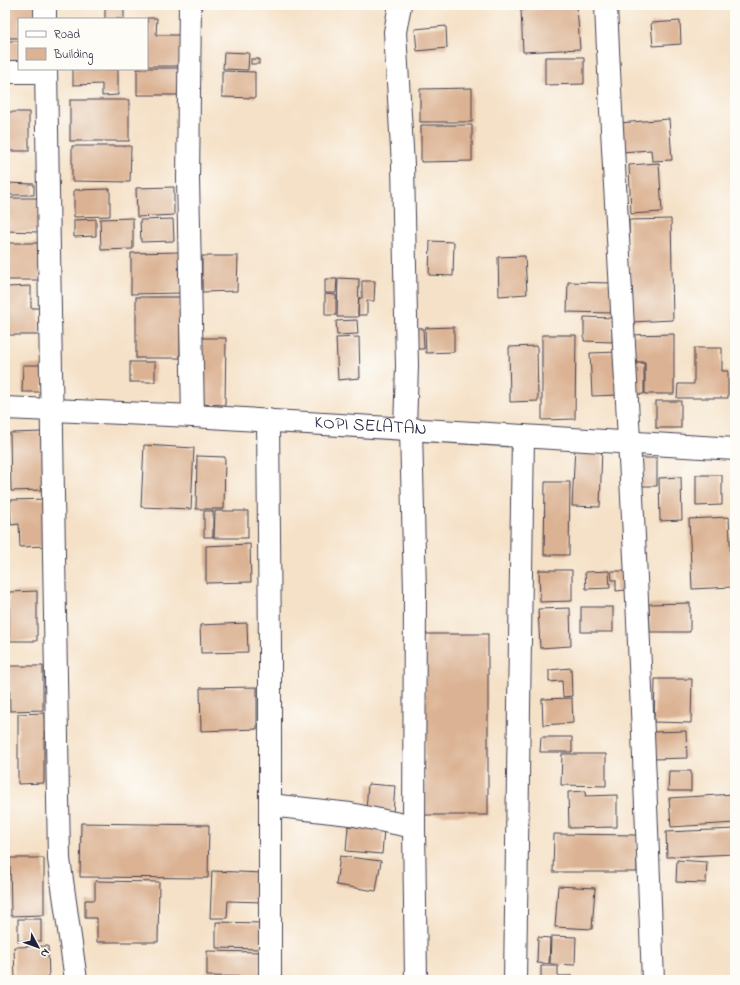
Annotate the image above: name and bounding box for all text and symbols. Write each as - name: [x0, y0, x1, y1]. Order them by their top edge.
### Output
- legend: [18, 18, 148, 70]
- text: Road: [54, 26, 80, 44]
- text: Building: [53, 46, 93, 65]
- street label: KOPI SELATAN: [314, 410, 427, 443]
- north arrow: [18, 927, 58, 967]
- text: N: [36, 945, 53, 961]

